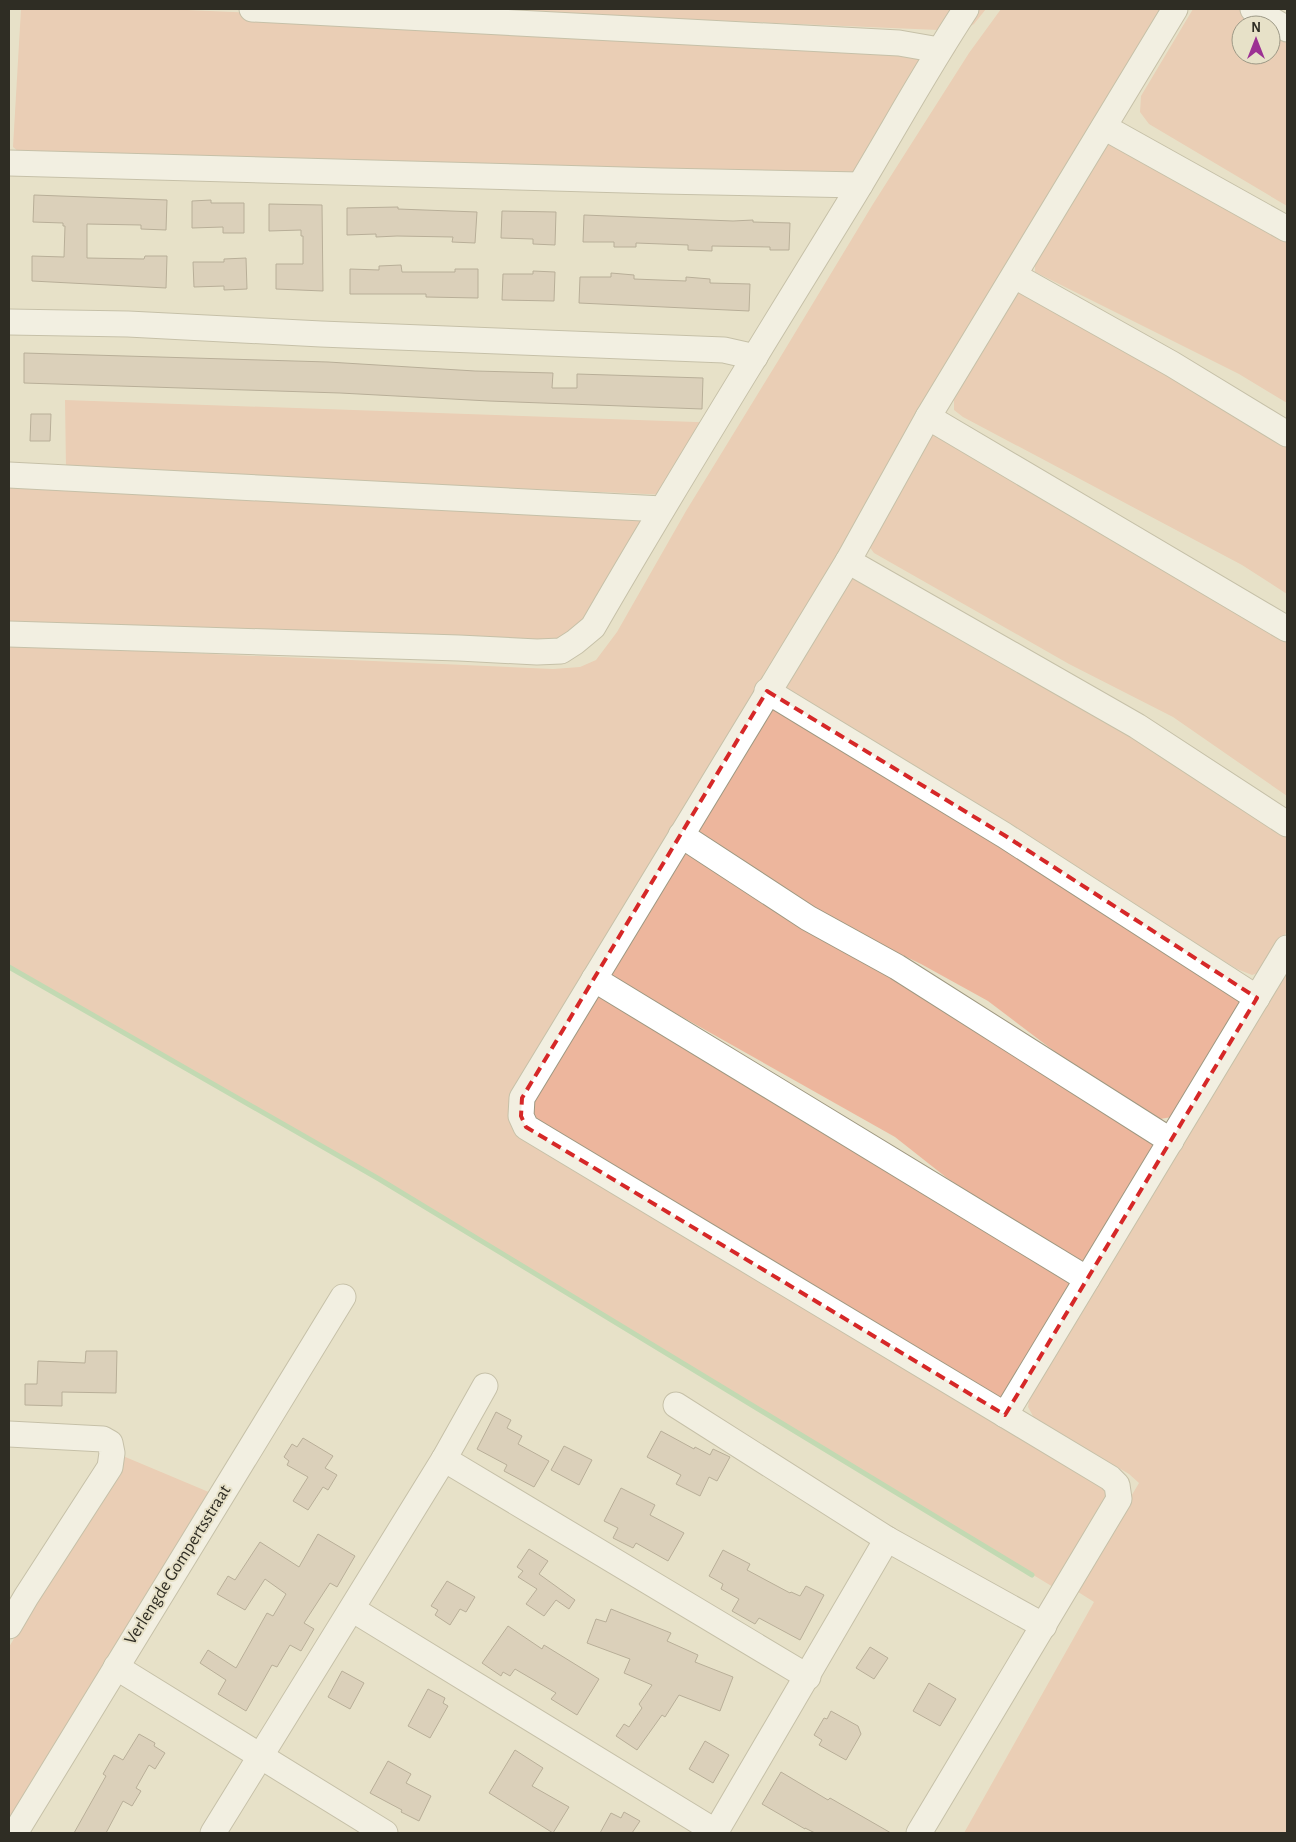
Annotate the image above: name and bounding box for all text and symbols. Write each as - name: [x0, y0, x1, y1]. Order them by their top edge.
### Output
- north arrow: [1231, 15, 1281, 65]
- text: N: [1251, 21, 1261, 35]
- street label: Verlengde Gompertsstraat: [121, 1482, 235, 1648]

